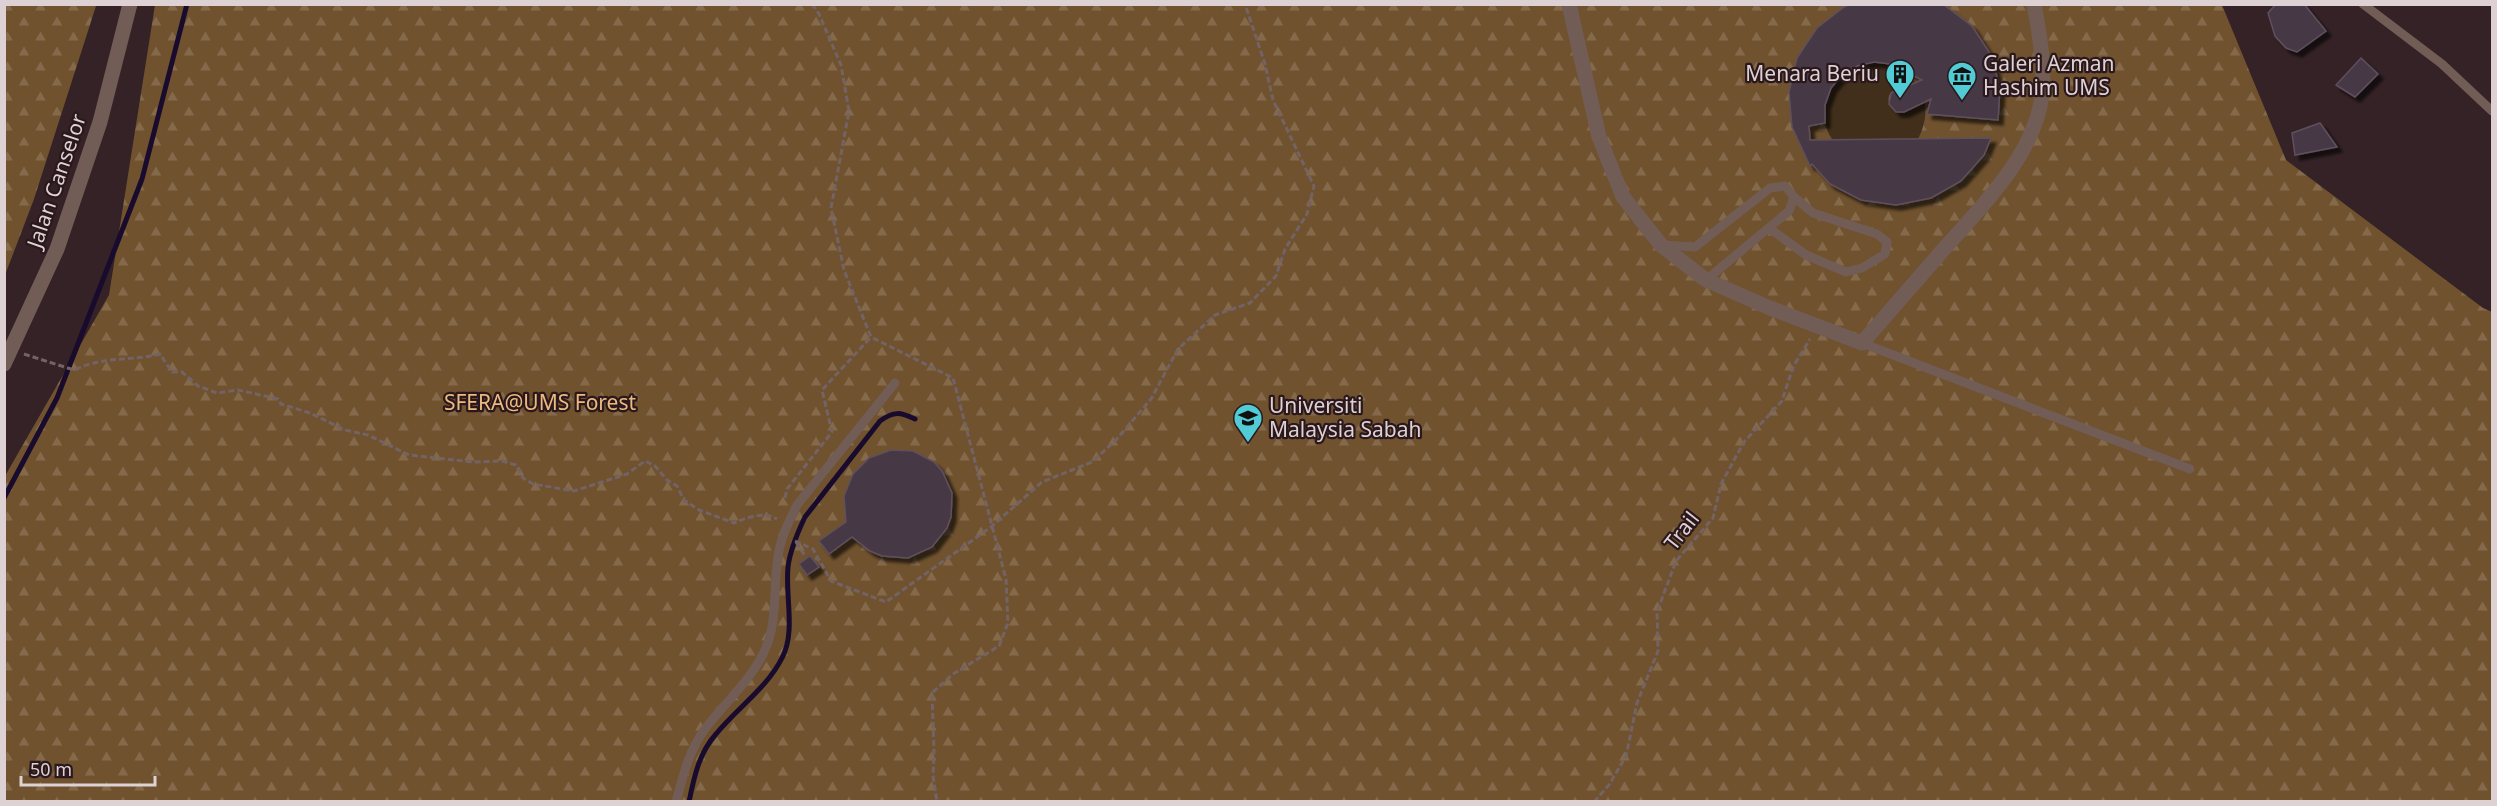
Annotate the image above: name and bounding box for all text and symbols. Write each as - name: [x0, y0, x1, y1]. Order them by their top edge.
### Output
- place label: Galeri Azman Hashim UMS: [1983, 49, 2115, 101]
- building icon: Menara Beriu: [1884, 58, 1916, 100]
- place label: Menara Beriu: [1745, 59, 1879, 87]
- museum icon: Galeri Azman Hashim UMS: [1946, 60, 1978, 102]
- street label: Jalan Canselor: [19, 110, 92, 253]
- park label: SFERA@UMS Forest: [444, 388, 637, 416]
- place label: Universiti Malaysia Sabah: [1269, 391, 1421, 443]
- school or university icon: Universiti Malaysia Sabah: [1232, 402, 1264, 444]
- street label: Trail: [1657, 505, 1705, 555]
- scale bar: [21, 749, 154, 787]
- text: 50 m: [30, 757, 72, 781]

